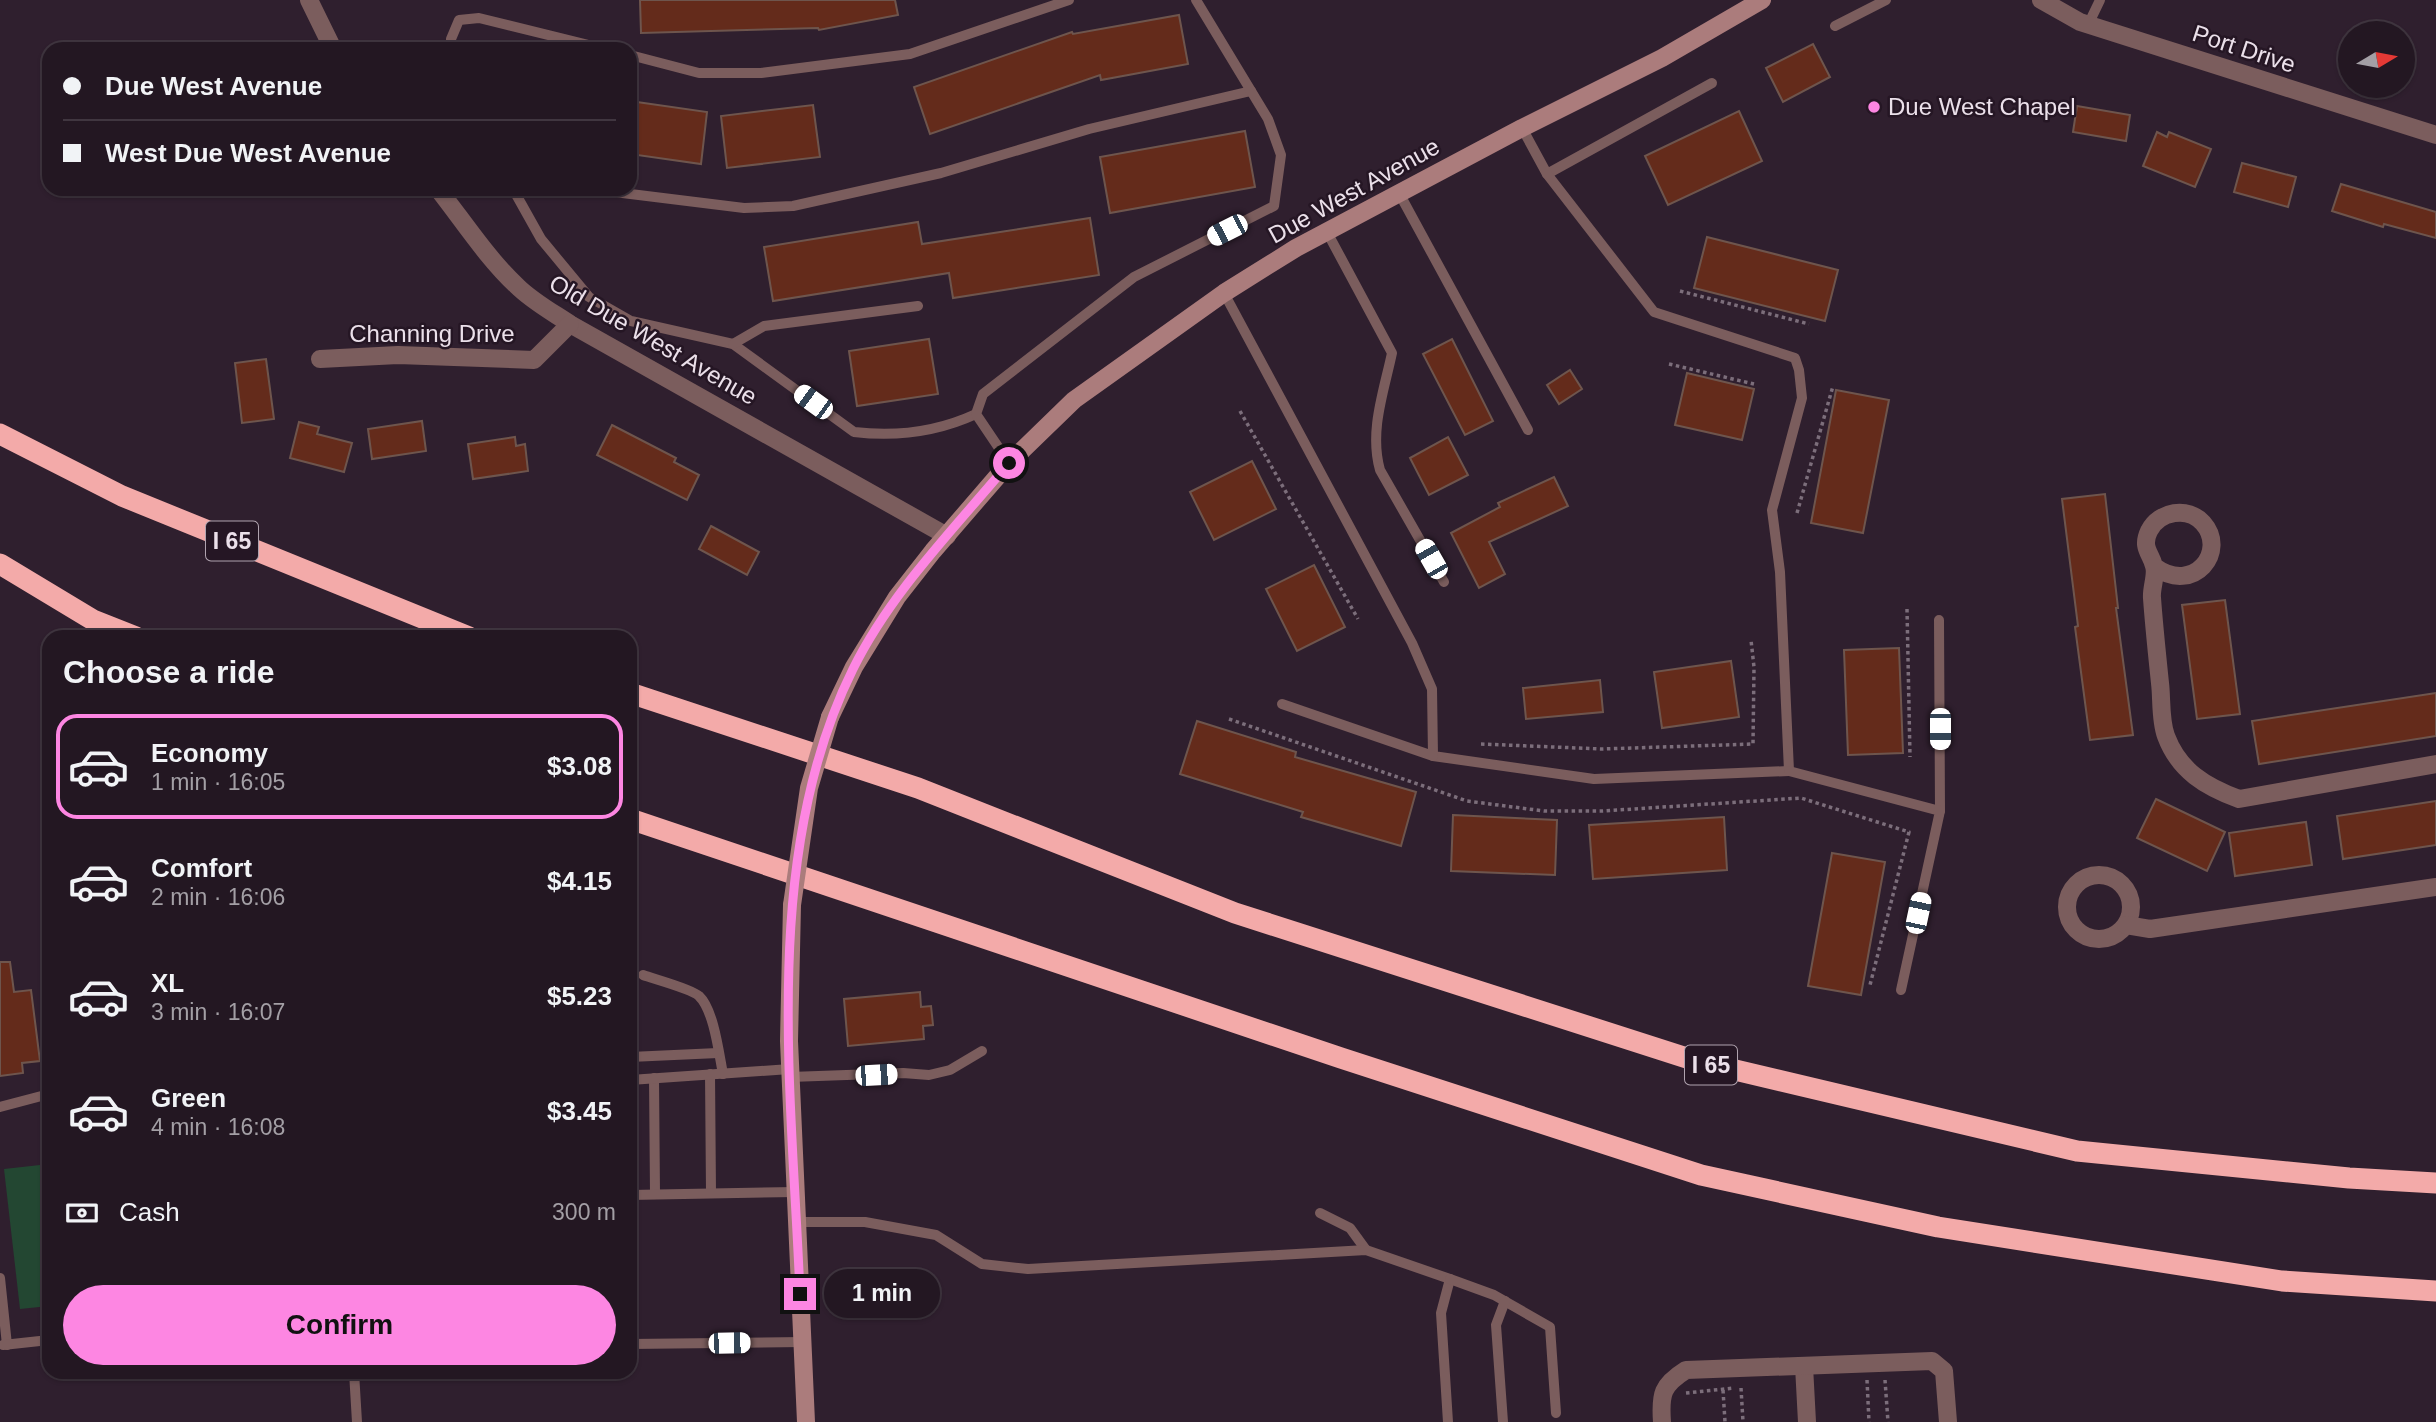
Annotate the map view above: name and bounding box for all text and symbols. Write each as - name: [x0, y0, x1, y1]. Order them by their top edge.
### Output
- street label: Port Drive: [2189, 19, 2299, 78]
- north arrow: [2338, 21, 2415, 98]
- map controls: [2338, 21, 2415, 98]
- text: Due West Avenue: [105, 71, 322, 101]
- place label: Due West Chapel: [1888, 93, 2076, 120]
- marker: Due West Chapel: [1866, 99, 1882, 115]
- street label: Due West Avenue: [1264, 132, 1444, 249]
- text: West Due West Avenue: [105, 138, 391, 168]
- car: [1204, 211, 1251, 249]
- street label: Old Due West Avenue: [545, 269, 762, 410]
- street label: Channing Drive: [349, 320, 515, 347]
- car: [790, 381, 837, 423]
- route start: [993, 447, 1025, 479]
- road number: I 65: [206, 522, 258, 561]
- car: [1412, 536, 1451, 582]
- text: Choose a ride: [63, 654, 275, 690]
- car: [1930, 708, 1951, 750]
- icon: car: [67, 735, 130, 798]
- text: Economy: [151, 738, 268, 768]
- text: $3.08: [547, 751, 612, 781]
- text: 1 min · 16:05: [151, 769, 285, 795]
- icon: car: [67, 850, 130, 913]
- text: Comfort: [151, 853, 252, 883]
- text: $4.15: [547, 866, 612, 896]
- text: 2 min · 16:06: [151, 884, 285, 910]
- car: [1904, 890, 1933, 936]
- icon: car: [67, 965, 130, 1028]
- text: XL: [151, 968, 184, 998]
- text: $5.23: [547, 981, 612, 1011]
- text: 3 min · 16:07: [151, 999, 285, 1025]
- road number: I 65: [1685, 1046, 1737, 1084]
- car: [855, 1063, 898, 1087]
- icon: car: [67, 1080, 130, 1143]
- text: Green: [151, 1083, 226, 1113]
- text: $3.45: [547, 1096, 612, 1126]
- text: 4 min · 16:08: [151, 1114, 285, 1140]
- icon: cash: [63, 1194, 101, 1232]
- text: Cash: [119, 1197, 180, 1227]
- text: 300 m: [552, 1199, 616, 1225]
- callout: 1 min: [824, 1270, 940, 1318]
- route end: [784, 1278, 816, 1310]
- text: 1 min: [852, 1280, 912, 1306]
- button: Confirm: [63, 1285, 616, 1365]
- car: [708, 1332, 751, 1354]

